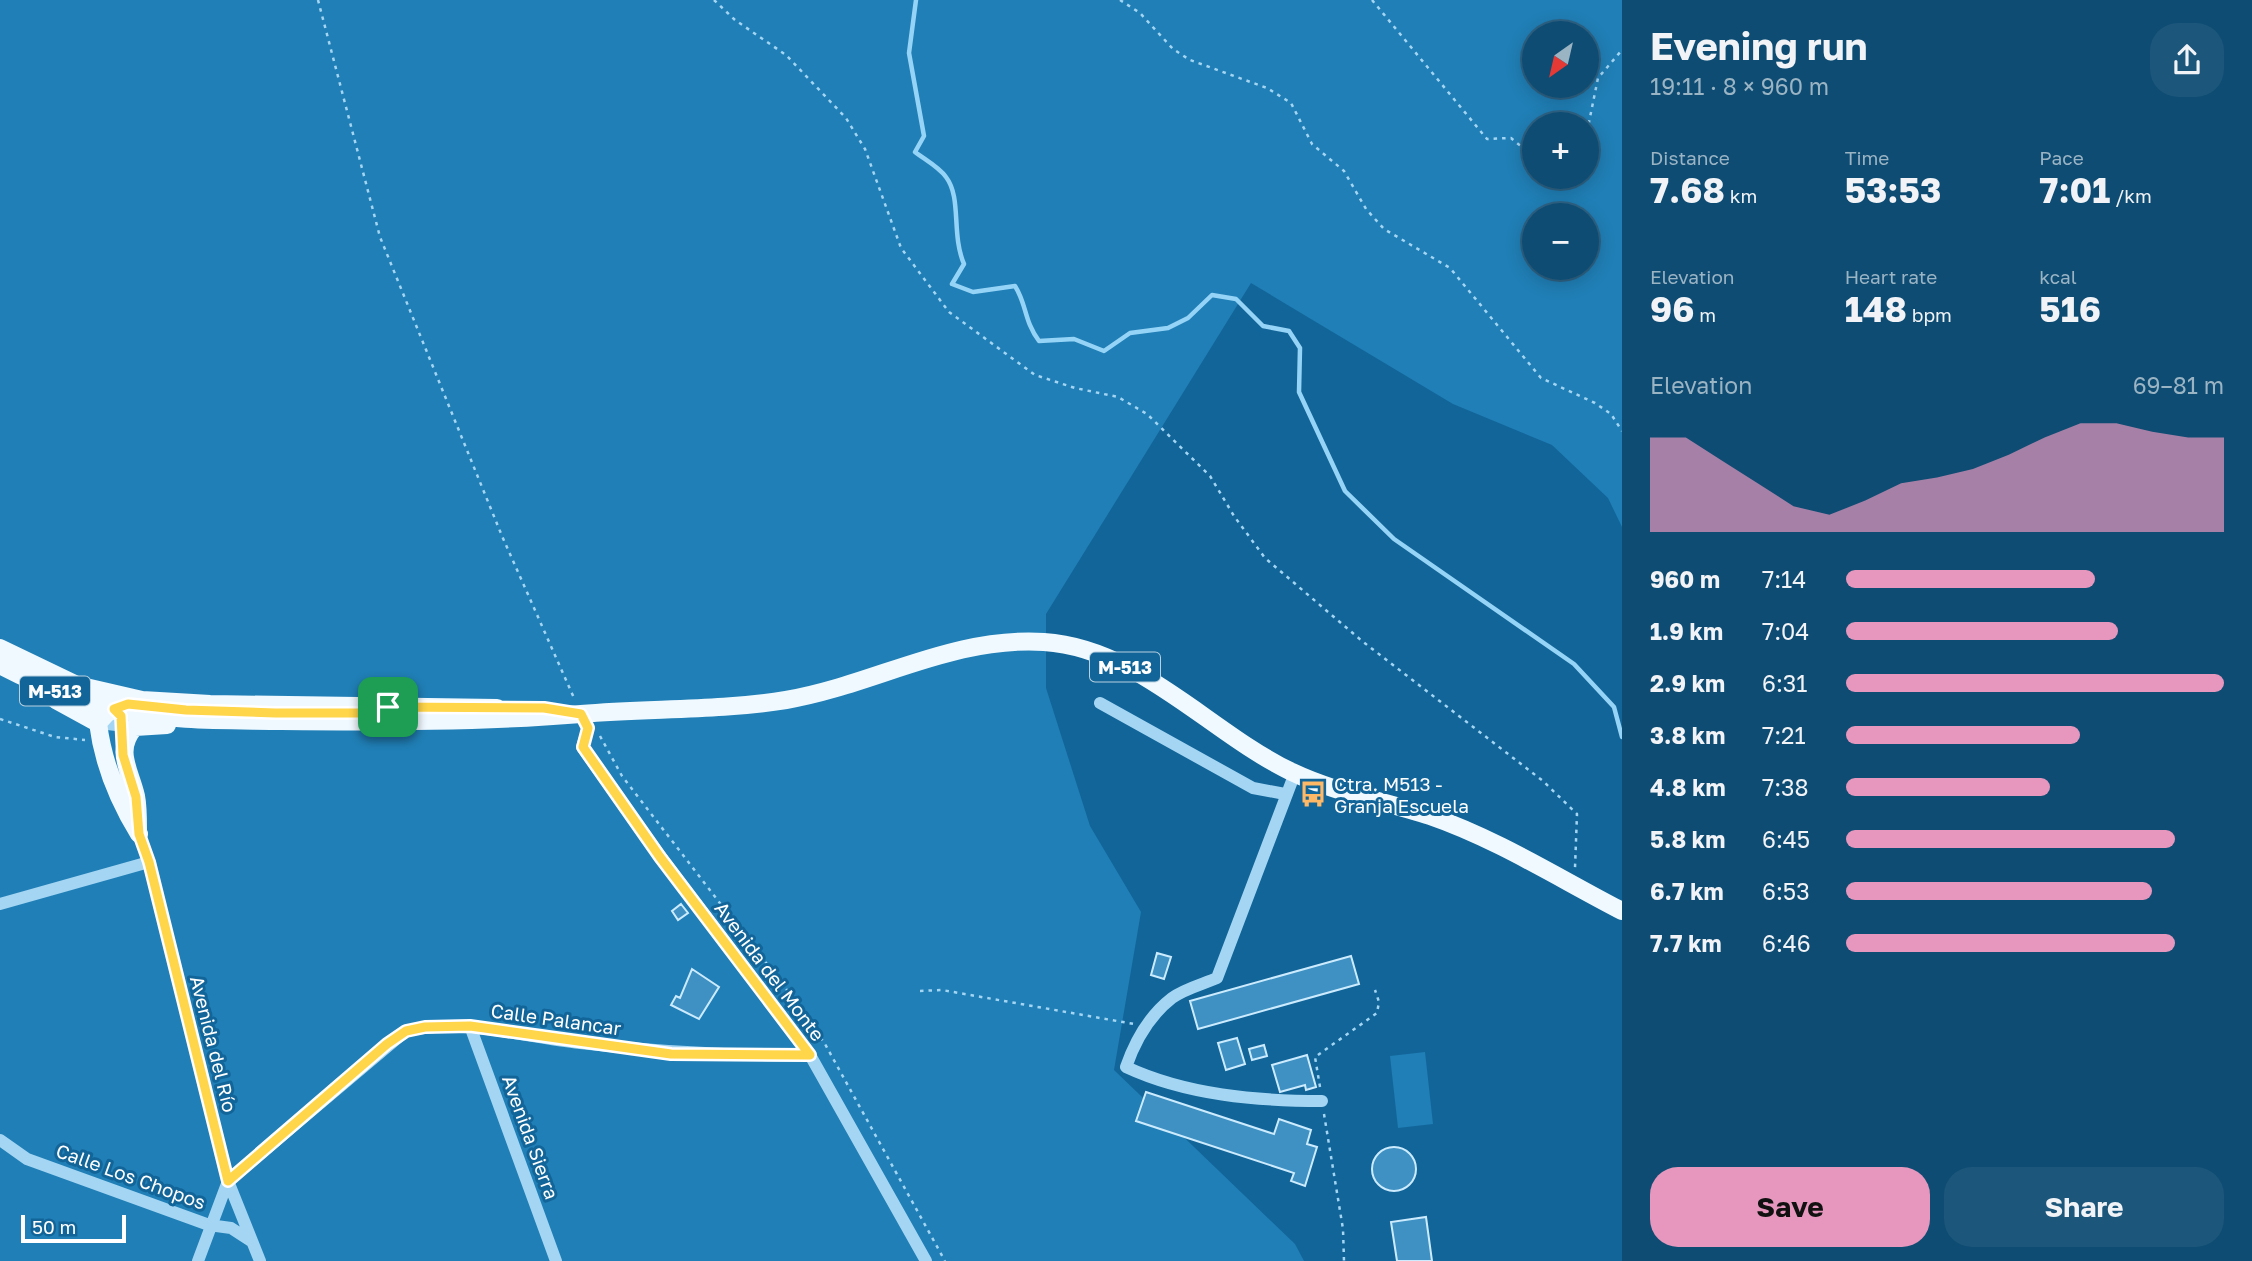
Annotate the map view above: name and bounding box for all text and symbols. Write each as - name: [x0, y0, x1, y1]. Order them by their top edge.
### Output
- north arrow: [1522, 21, 1600, 98]
- map controls: [1522, 21, 1599, 280]
- text: Evening run: [1650, 23, 1868, 68]
- button: share: [2150, 23, 2224, 97]
- text: 19:11 · 8 × 960 m: [1650, 72, 1829, 100]
- button: +: [1522, 112, 1599, 189]
- text: Distance: [1650, 146, 1730, 169]
- text: Time: [1845, 146, 1889, 169]
- text: Pace: [2039, 146, 2084, 169]
- text: 7.68: [1650, 169, 1725, 211]
- text: 53:53: [1845, 169, 1941, 211]
- text: 7:01: [2039, 169, 2110, 211]
- text: km: [1725, 184, 1757, 207]
- text: /km: [2110, 184, 2152, 207]
- button: −: [1522, 203, 1599, 280]
- text: Elevation: [1650, 265, 1735, 288]
- text: Heart rate: [1845, 265, 1937, 288]
- text: kcal: [2039, 265, 2077, 288]
- text: 96: [1650, 288, 1694, 330]
- text: 148: [1845, 288, 1907, 330]
- text: 516: [2039, 288, 2101, 330]
- text: m: [1694, 303, 1716, 326]
- text: bpm: [1907, 303, 1952, 326]
- text: Elevation: [1650, 371, 1752, 399]
- text: 69–81 m: [2133, 371, 2224, 399]
- text: 960 m: [1650, 565, 1720, 593]
- text: 7:14: [1762, 565, 1806, 593]
- text: 1.9 km: [1650, 617, 1723, 645]
- text: 7:04: [1762, 617, 1809, 645]
- road number: M-513: [1090, 652, 1160, 682]
- text: 2.9 km: [1650, 669, 1725, 697]
- text: 6:31: [1762, 669, 1807, 697]
- road number: M-513: [20, 676, 90, 706]
- pin: [358, 677, 418, 737]
- icon: arrive: [369, 688, 407, 726]
- text: 3.8 km: [1650, 721, 1725, 749]
- text: 7:21: [1762, 721, 1806, 749]
- place label: Ctra. M513 - Granja Escuela: [1334, 772, 1469, 817]
- text: 4.8 km: [1650, 773, 1726, 801]
- text: 7:38: [1762, 773, 1809, 801]
- bus stop icon: Ctra. M513 - Granja Escuela: [1298, 779, 1328, 809]
- text: 5.8 km: [1650, 825, 1725, 853]
- text: 6:45: [1762, 825, 1810, 853]
- text: 6.7 km: [1650, 877, 1724, 905]
- text: 6:53: [1762, 877, 1810, 905]
- street label: Avenida del Monte: [710, 897, 830, 1045]
- text: 7.7 km: [1650, 929, 1722, 957]
- text: 6:46: [1762, 929, 1811, 957]
- street label: Avenida del Río: [186, 973, 242, 1115]
- street label: Calle Palancar: [489, 998, 623, 1040]
- street label: Avenida Sierra: [498, 1072, 564, 1202]
- street label: Calle Los Chopos: [53, 1138, 209, 1214]
- button: Save: [1650, 1167, 1930, 1247]
- button: Share: [1944, 1167, 2224, 1247]
- scale bar: [21, 1212, 126, 1244]
- text: 50 m: [32, 1215, 76, 1238]

